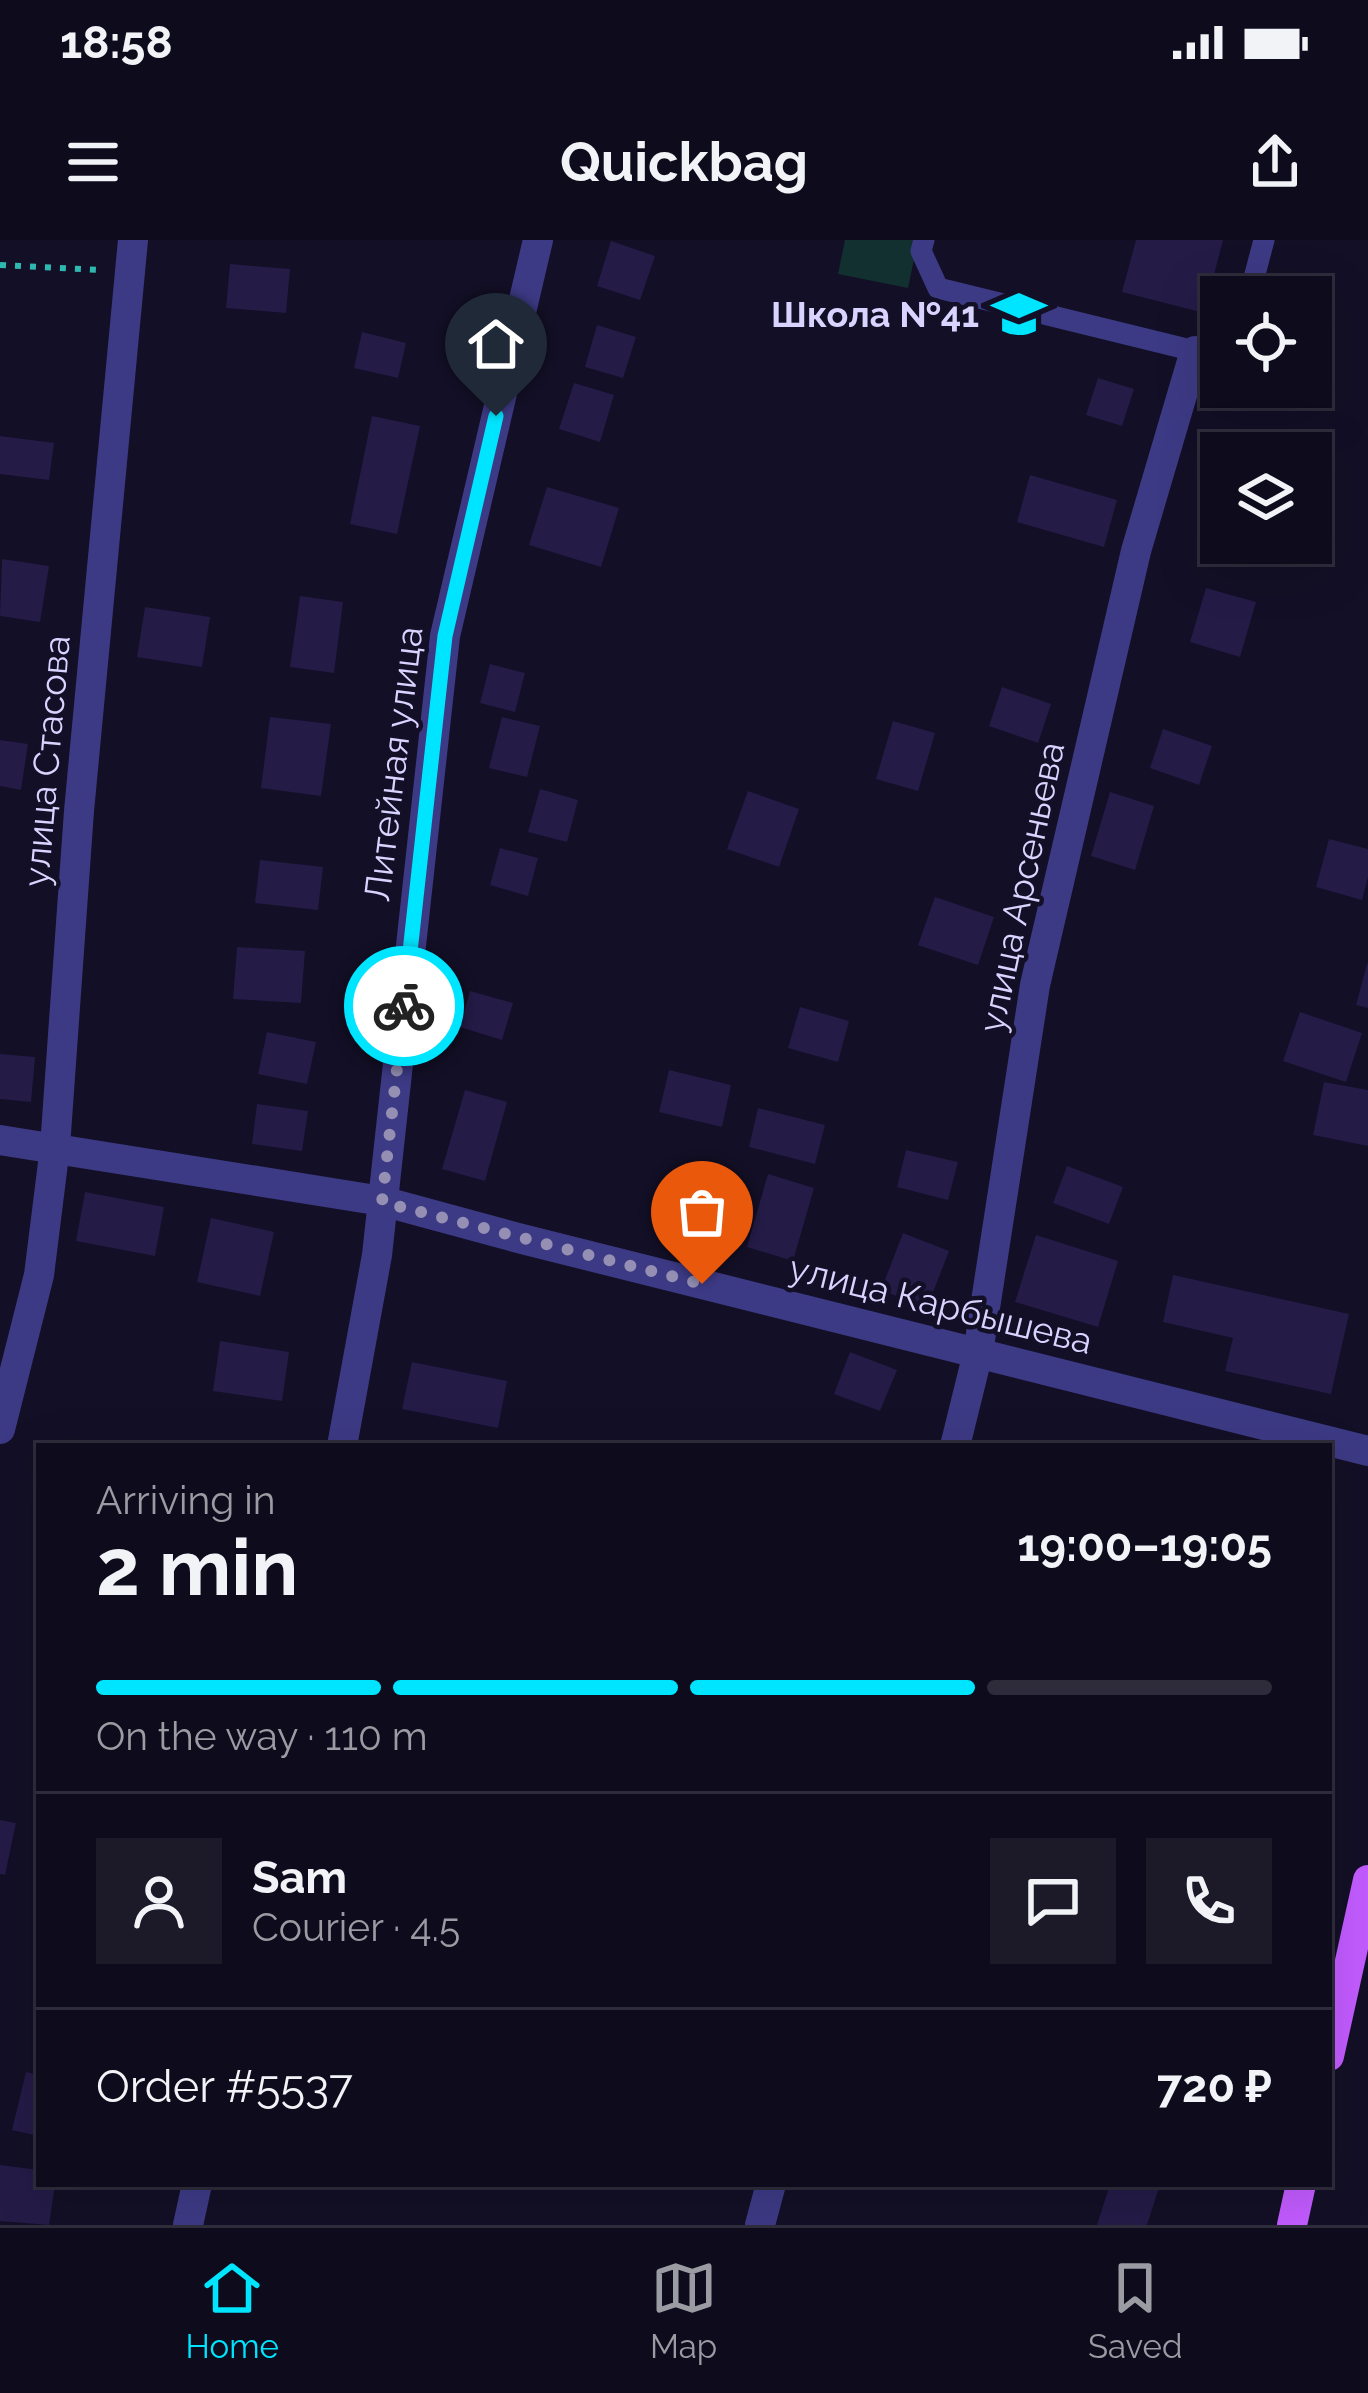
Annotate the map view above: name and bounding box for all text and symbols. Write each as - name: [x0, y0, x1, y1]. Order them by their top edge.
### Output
- text: 18:58: [60, 16, 173, 69]
- icon: menu: [60, 129, 126, 195]
- icon: share: [1242, 129, 1308, 195]
- text: Quickbag: [560, 130, 808, 194]
- map controls: [1200, 276, 1332, 564]
- button: locate: [1200, 276, 1332, 408]
- school or university icon: Школа №41: [990, 285, 1048, 343]
- pin: [445, 293, 547, 416]
- place label: Школа №41: [771, 293, 979, 335]
- icon: home: [463, 311, 529, 377]
- button: layers: [1200, 432, 1332, 564]
- street label: Литейная улица: [355, 624, 431, 904]
- street label: улица Стасова: [14, 634, 78, 888]
- street label: улица Арсеньева: [970, 738, 1072, 1036]
- courier: [344, 946, 464, 1066]
- icon: bike: [371, 973, 437, 1039]
- pin: [651, 1161, 753, 1284]
- icon: bag: [669, 1179, 735, 1245]
- street label: улица Карбышева: [785, 1246, 1097, 1362]
- text: Arriving in: [96, 1477, 276, 1523]
- text: 19:00–19:05: [1017, 1519, 1272, 1572]
- text: 2 min: [96, 1522, 298, 1613]
- text: On the way · 110 m: [96, 1713, 428, 1759]
- button: person: [96, 1838, 222, 1964]
- button: chat: [990, 1838, 1116, 1964]
- button: phone: [1146, 1838, 1272, 1964]
- text: Sam: [252, 1851, 347, 1904]
- text: Courier · 4.5: [252, 1904, 460, 1950]
- text: Order #5537: [96, 2060, 353, 2113]
- text: 720 ₽: [1157, 2060, 1272, 2113]
- tab: Home: [186, 2255, 279, 2366]
- tab: Map: [650, 2255, 717, 2366]
- tab: Saved: [1088, 2255, 1182, 2366]

